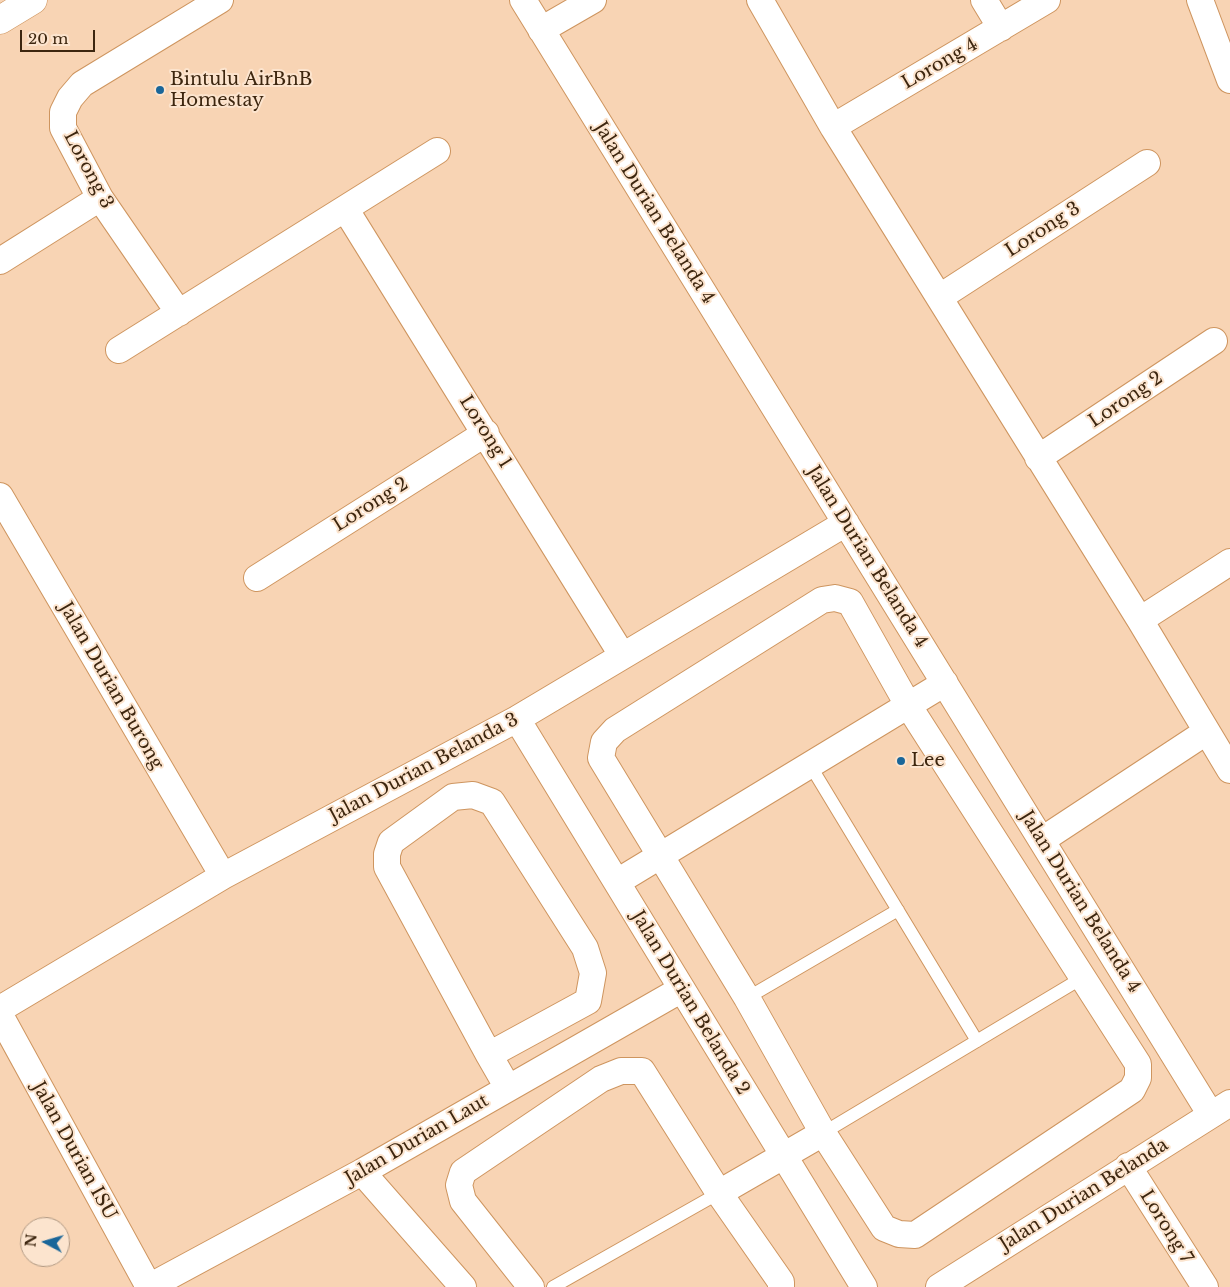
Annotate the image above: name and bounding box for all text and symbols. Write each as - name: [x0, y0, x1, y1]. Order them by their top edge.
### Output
- scale bar: [22, 20, 98, 52]
- text: 20 m: [28, 29, 68, 48]
- street label: Lorong 4: [898, 34, 982, 94]
- place label: Bintulu AirBnB Homestay: [170, 69, 312, 112]
- marker: Bintulu AirBnB Homestay: [154, 84, 166, 96]
- street label: Jalan Durian Belanda 4: [589, 118, 719, 308]
- street label: Lorong 3: [59, 128, 117, 212]
- street label: Lorong 3: [1002, 198, 1084, 262]
- street label: Lorong 2: [1085, 367, 1167, 433]
- street label: Lorong 1: [454, 392, 516, 472]
- street label: Jalan Durian Belanda 4: [802, 462, 932, 652]
- street label: Lorong 2: [329, 473, 413, 537]
- street label: Jalan Durian Burong: [54, 599, 168, 773]
- street label: Jalan Durian Belanda 3: [326, 709, 522, 827]
- place label: Lee: [911, 750, 945, 772]
- marker: Lee: [895, 755, 907, 767]
- street label: Jalan Durian Belanda 4: [1015, 807, 1145, 997]
- street label: Jalan Durian Belanda 2: [626, 907, 754, 1099]
- street label: Jalan Durian ISU: [27, 1078, 121, 1224]
- street label: Jalan Durian Laut: [341, 1090, 493, 1190]
- street label: Jalan Durian Belanda: [996, 1134, 1172, 1256]
- street label: Lorong 7: [1135, 1186, 1197, 1268]
- north arrow: [20, 1217, 70, 1267]
- text: N: [21, 1233, 41, 1248]

